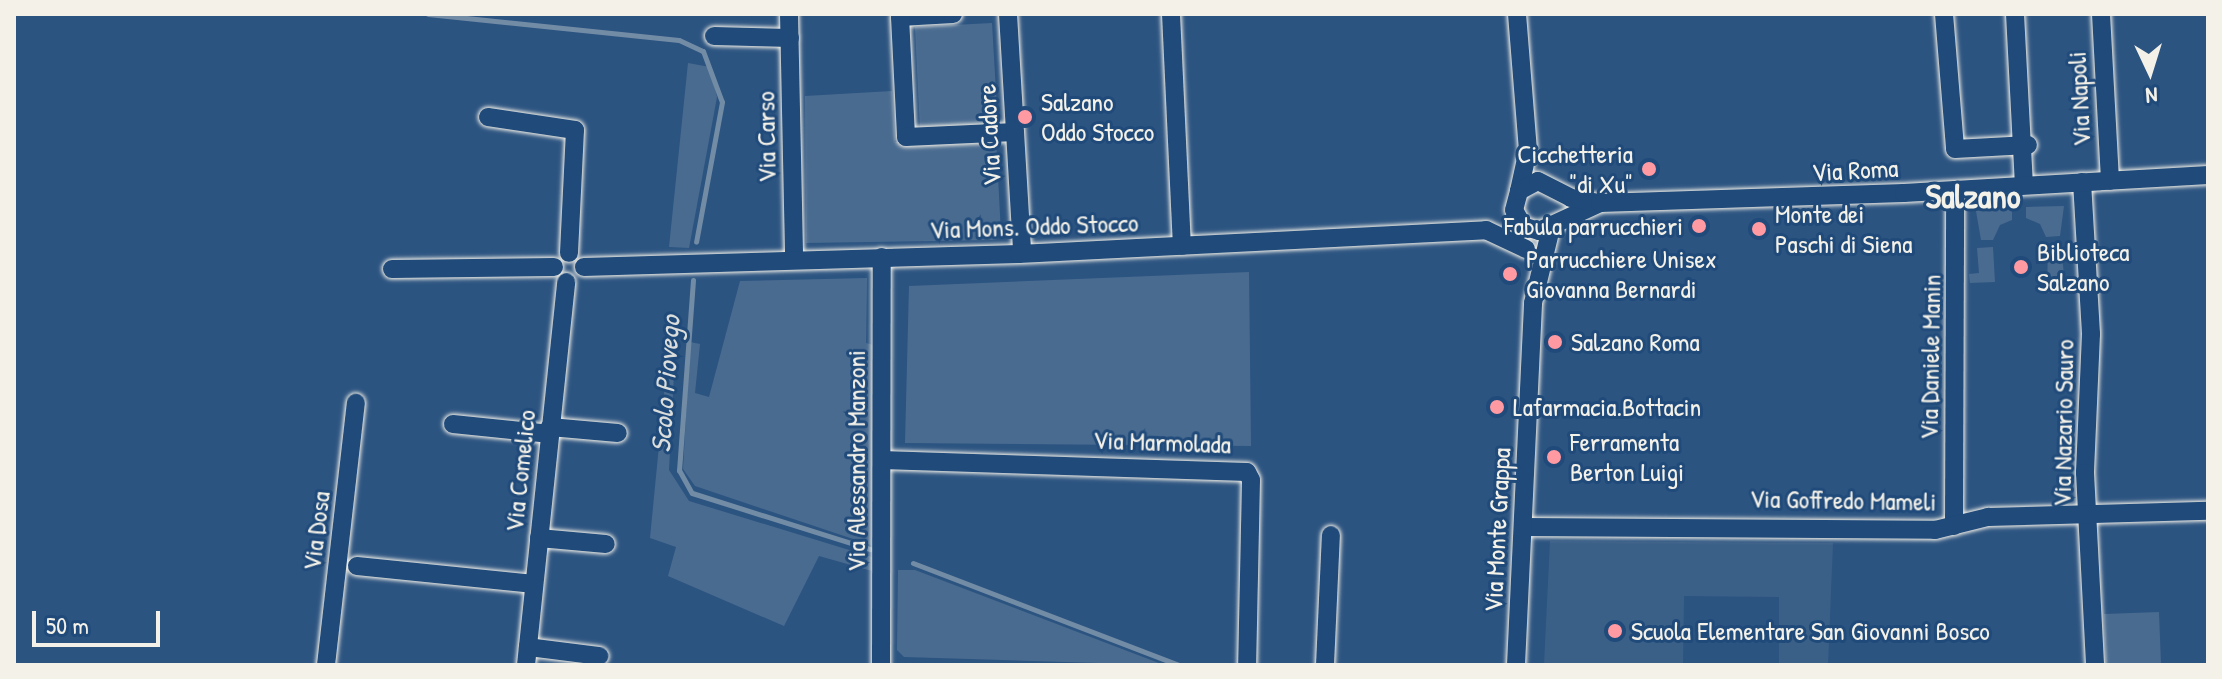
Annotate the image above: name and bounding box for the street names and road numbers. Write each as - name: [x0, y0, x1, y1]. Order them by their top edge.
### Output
- street label: Via Napoli: [2061, 51, 2097, 147]
- street label: Via Cadore: [971, 83, 1007, 187]
- street label: Via Carso: [750, 91, 782, 183]
- street label: Via Roma: [1811, 152, 1899, 188]
- street label: Via Mons. Oddo Stocco: [929, 207, 1139, 245]
- street label: Via Daniele Manin: [1913, 274, 1947, 440]
- street label: Via Nazario Sauro: [2046, 339, 2080, 507]
- street label: Via Alessandro Manzoni: [840, 350, 872, 572]
- street label: Via Comelico: [498, 408, 542, 534]
- street label: Via Marmolada: [1093, 424, 1231, 460]
- street label: Via Monte Grappa: [1477, 447, 1517, 613]
- street label: Via Goffredo Mameli: [1749, 483, 1937, 517]
- street label: Via Dosa: [296, 490, 336, 572]

